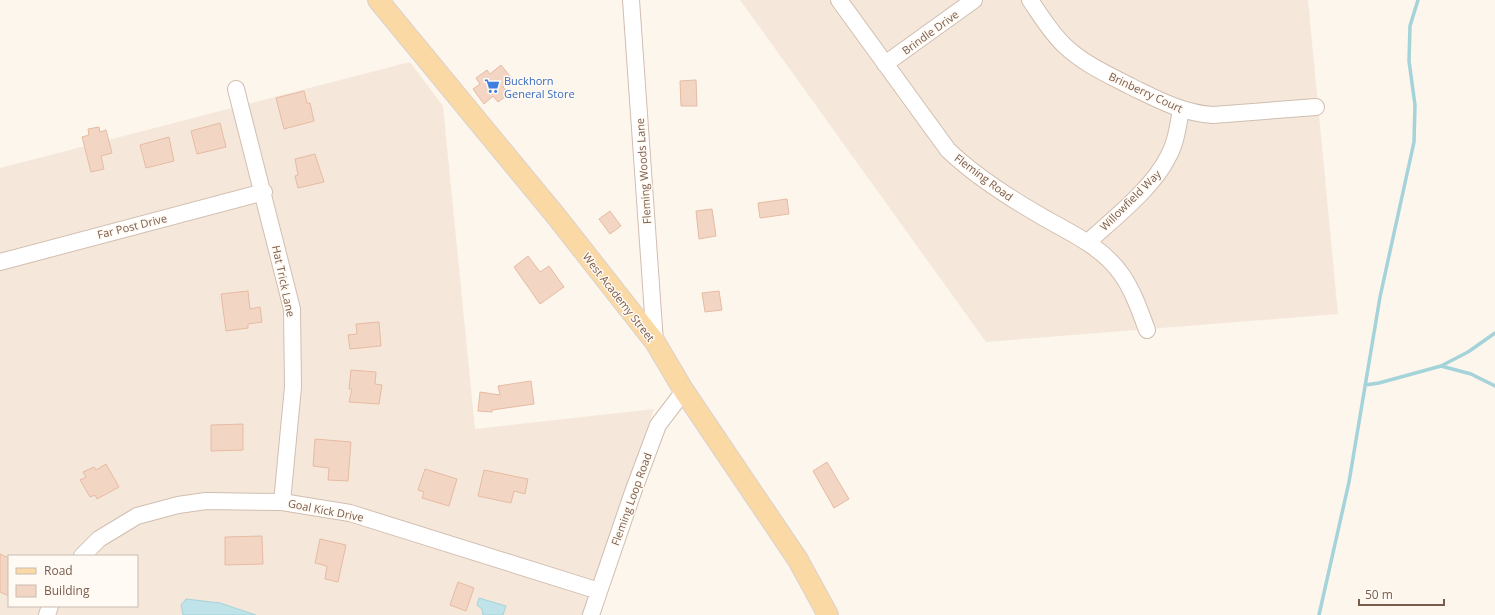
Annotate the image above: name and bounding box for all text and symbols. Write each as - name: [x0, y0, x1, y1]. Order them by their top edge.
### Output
- street label: Brindle Drive: [899, 6, 961, 58]
- street label: Brinberry Court: [1107, 68, 1186, 116]
- place label: Buckhorn General Store: [504, 73, 575, 101]
- supermarket icon: Buckhorn General Store: [483, 77, 501, 95]
- street label: Fleming Woods Lane: [632, 118, 654, 224]
- street label: Fleming Road: [952, 150, 1016, 204]
- street label: Willowfield Way: [1096, 166, 1164, 234]
- street label: Far Post Drive: [96, 210, 168, 242]
- street label: Hat Trick Lane: [269, 244, 299, 318]
- street label: West Academy Street: [580, 249, 658, 345]
- street label: Fleming Loop Road: [607, 450, 655, 548]
- street label: Goal Kick Drive: [287, 495, 365, 525]
- legend: [8, 555, 138, 607]
- text: Road: [44, 562, 73, 579]
- scale bar: [1359, 581, 1444, 607]
- text: Building: [44, 582, 90, 599]
- text: 50 m: [1365, 586, 1393, 603]

